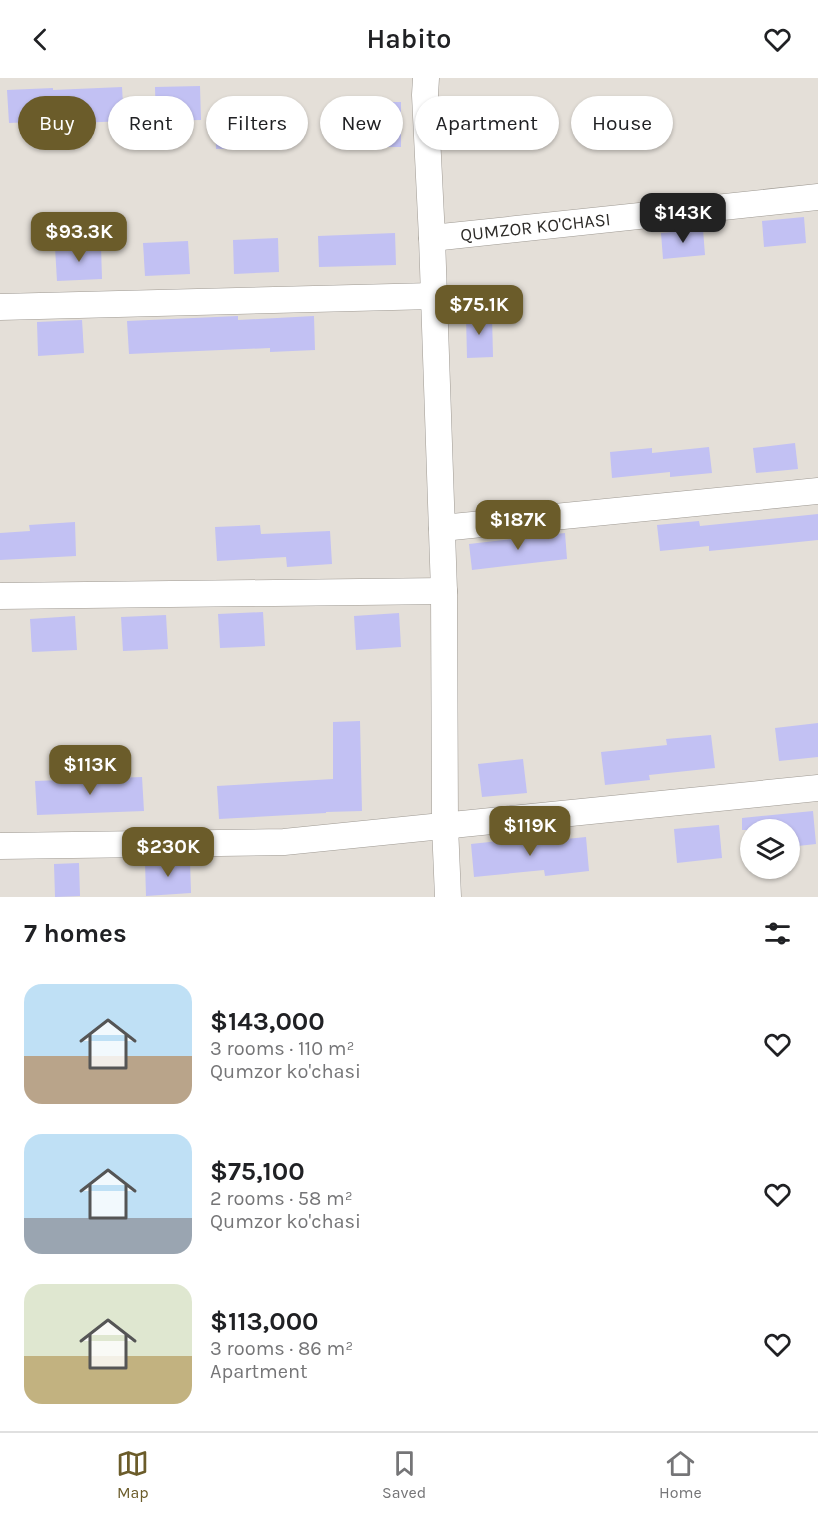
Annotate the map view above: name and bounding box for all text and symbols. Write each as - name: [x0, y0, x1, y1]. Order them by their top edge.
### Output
- icon: back: [24, 23, 57, 56]
- text: Habito: [366, 23, 452, 55]
- icon: heart: [761, 23, 794, 56]
- chip: Buy: [18, 96, 96, 150]
- chip: Rent: [108, 96, 194, 150]
- chip: Filters: [206, 96, 308, 150]
- chip: New: [320, 96, 403, 150]
- chip: Apartment: [415, 96, 559, 150]
- chip: House: [571, 96, 673, 150]
- pin: $143K: [641, 193, 725, 244]
- text: $143K: [654, 201, 712, 224]
- street label: QUMZOR KO'CHASI: [459, 208, 612, 246]
- pin: $93.3K: [30, 212, 128, 263]
- text: $93.3K: [45, 220, 113, 243]
- pin: $75.1K: [430, 285, 528, 336]
- text: $75.1K: [449, 293, 509, 316]
- pin: $187K: [476, 500, 560, 551]
- text: $187K: [490, 508, 546, 531]
- pin: $113K: [48, 745, 132, 796]
- text: $113K: [63, 753, 117, 776]
- pin: $119K: [488, 806, 572, 857]
- text: $119K: [503, 814, 557, 837]
- map controls: [740, 819, 800, 879]
- button: layers: [740, 819, 800, 879]
- pin: $230K: [126, 827, 210, 878]
- text: $230K: [136, 835, 200, 858]
- icon: filters: [761, 917, 794, 950]
- text: 7 homes: [24, 918, 127, 949]
- text: $143,000: [210, 1006, 325, 1037]
- icon: home: [72, 1008, 144, 1080]
- icon: heart: [761, 1028, 794, 1061]
- text: 3 rooms · 110 m²: [210, 1037, 355, 1060]
- text: Qumzor ko'chasi: [210, 1060, 361, 1083]
- text: $75,100: [210, 1156, 305, 1187]
- icon: home: [72, 1158, 144, 1230]
- icon: heart: [761, 1178, 794, 1211]
- text: 2 rooms · 58 m²: [210, 1187, 353, 1210]
- text: Qumzor ko'chasi: [210, 1210, 361, 1233]
- text: $113,000: [210, 1306, 319, 1337]
- icon: home: [72, 1308, 144, 1380]
- icon: heart: [761, 1328, 794, 1361]
- text: 3 rooms · 86 m²: [210, 1337, 353, 1360]
- text: Apartment: [210, 1360, 308, 1383]
- tab: Map: [116, 1447, 149, 1502]
- tab: Saved: [382, 1447, 426, 1502]
- tab: Home: [659, 1447, 702, 1502]

